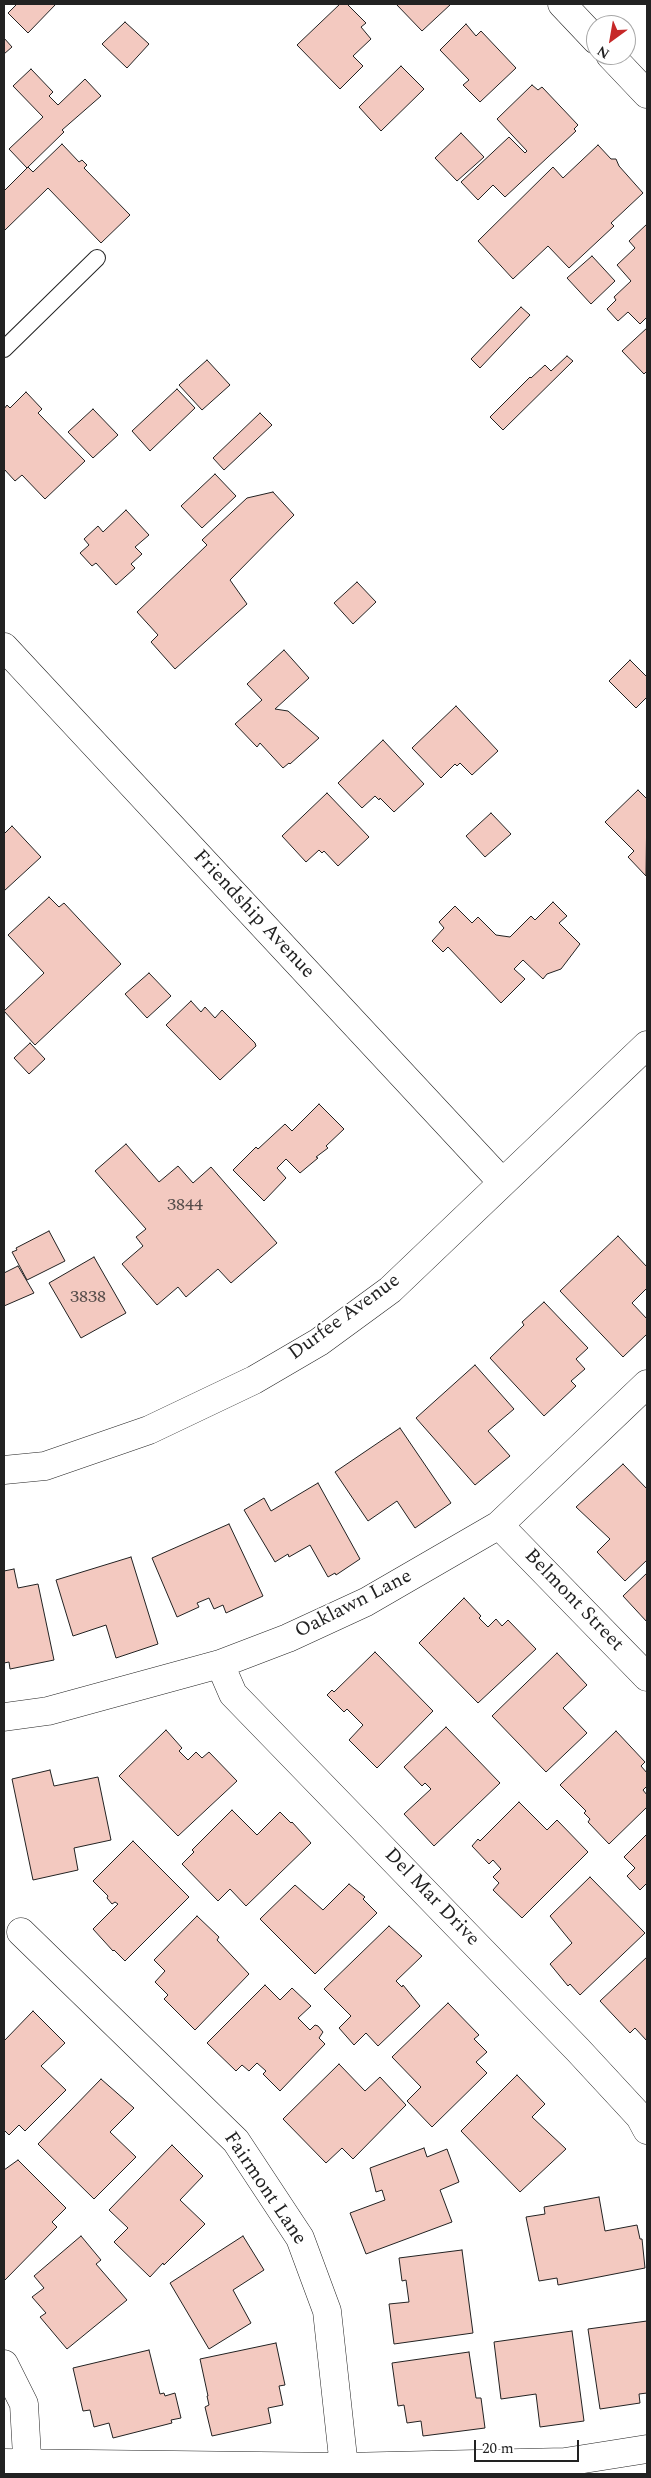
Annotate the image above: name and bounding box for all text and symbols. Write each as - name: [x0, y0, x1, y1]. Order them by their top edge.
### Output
- north arrow: [586, 15, 636, 65]
- text: N: [593, 40, 614, 64]
- street label: Friendship Avenue: [187, 846, 319, 984]
- house number: 3844: [167, 1195, 203, 1217]
- street label: Durfee Avenue: [285, 1269, 405, 1367]
- house number: 3838: [70, 1287, 106, 1309]
- street label: Belmont Street: [518, 1545, 628, 1657]
- street label: Oaklawn Lane: [292, 1565, 416, 1645]
- street label: Del Mar Drive: [378, 1844, 484, 1952]
- street label: Fairmont Lane: [217, 2128, 311, 2250]
- scale bar: [476, 2430, 581, 2462]
- text: 20 m: [482, 2437, 514, 2460]

